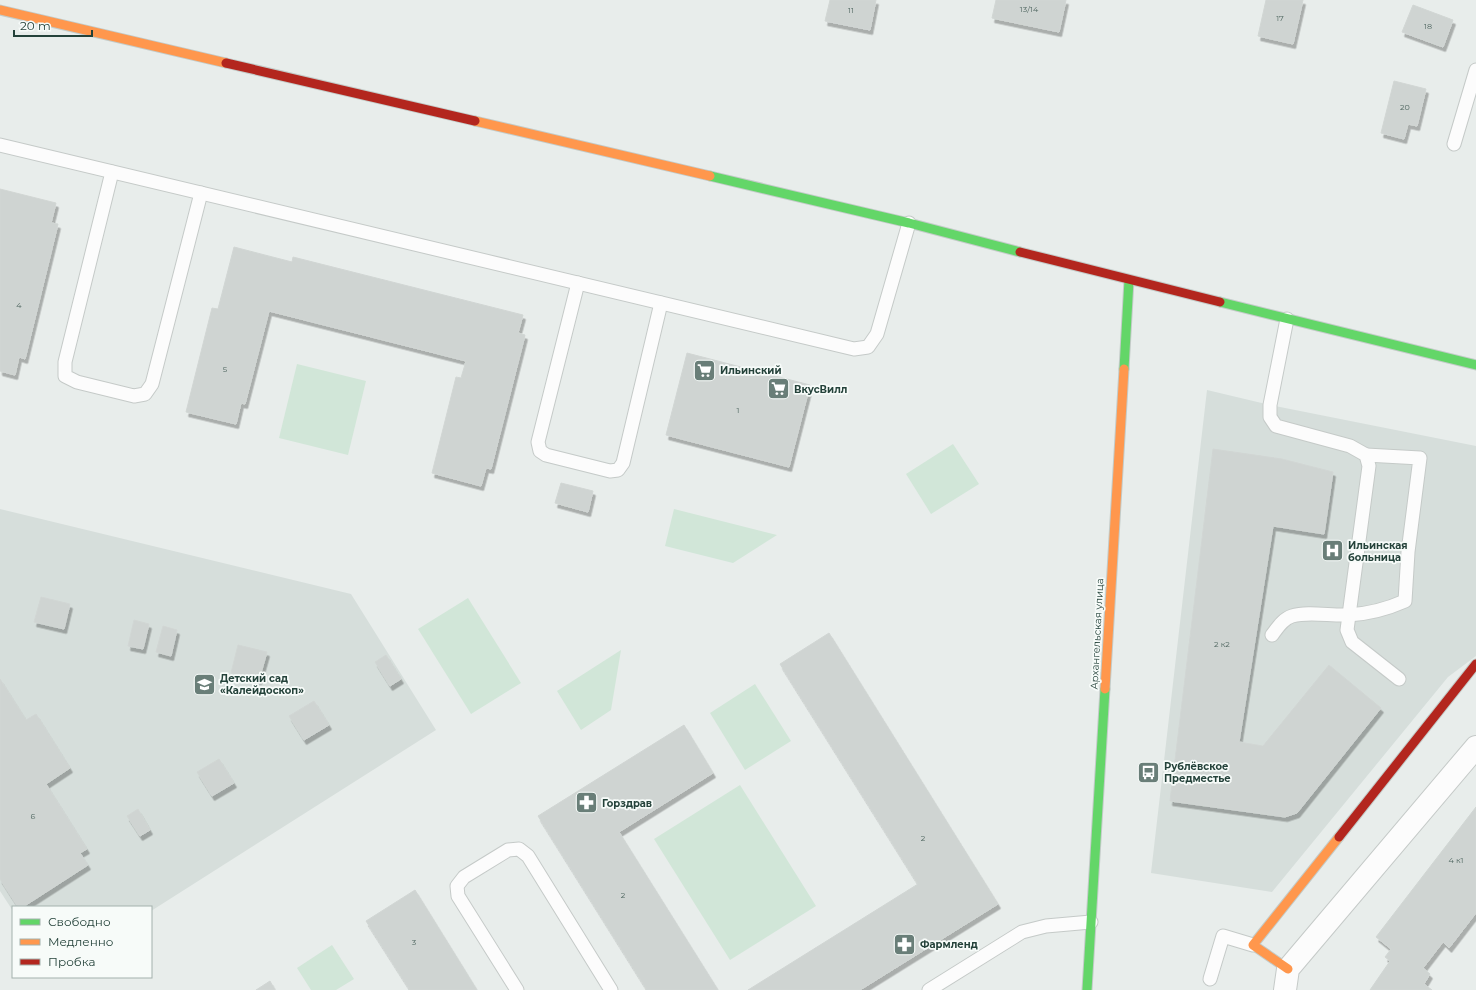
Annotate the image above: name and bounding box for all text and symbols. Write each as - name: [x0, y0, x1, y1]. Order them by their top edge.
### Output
- house number: 13/14: [1020, 4, 1039, 14]
- house number: 11: [848, 5, 854, 15]
- scale bar: [14, 12, 92, 38]
- house number: 17: [1276, 13, 1284, 23]
- text: 20 m: [20, 18, 51, 33]
- house number: 18: [1424, 21, 1432, 31]
- house number: 20: [1400, 102, 1410, 112]
- house number: 4: [16, 300, 22, 310]
- supermarket icon: Ильинский: [692, 357, 718, 383]
- house number: 5: [223, 364, 228, 374]
- place label: Ильинский: [720, 364, 782, 377]
- supermarket icon: ВкусВилл: [765, 376, 791, 402]
- place label: ВкусВилл: [794, 383, 847, 396]
- house number: 1: [737, 405, 739, 415]
- hospital icon: Ильинская больница: [1319, 538, 1345, 564]
- place label: Ильинская больница: [1348, 539, 1408, 564]
- street label: Архангельская улица: [1088, 578, 1106, 690]
- house number: 2 к2: [1214, 639, 1230, 649]
- school or university icon: Детский сад «Калейдоскоп»: [191, 671, 217, 697]
- place label: Детский сад «Калейдоскоп»: [220, 672, 304, 697]
- bus stop icon: Рублёвское Предместье: [1136, 759, 1162, 785]
- place label: Рублёвское Предместье: [1164, 760, 1231, 785]
- pharmacy icon: Горздрав: [574, 790, 600, 816]
- place label: Горздрав: [602, 797, 652, 810]
- house number: 6: [31, 811, 36, 821]
- house number: 2: [921, 833, 926, 843]
- house number: 4 к1: [1449, 855, 1463, 865]
- house number: 2: [621, 890, 626, 900]
- legend: [12, 906, 152, 978]
- text: Свободно: [48, 914, 111, 929]
- pharmacy icon: Фармленд: [892, 931, 918, 957]
- text: Медленно: [48, 934, 114, 949]
- house number: 3: [412, 937, 417, 947]
- place label: Фармленд: [920, 938, 978, 951]
- text: Пробка: [48, 954, 96, 969]

